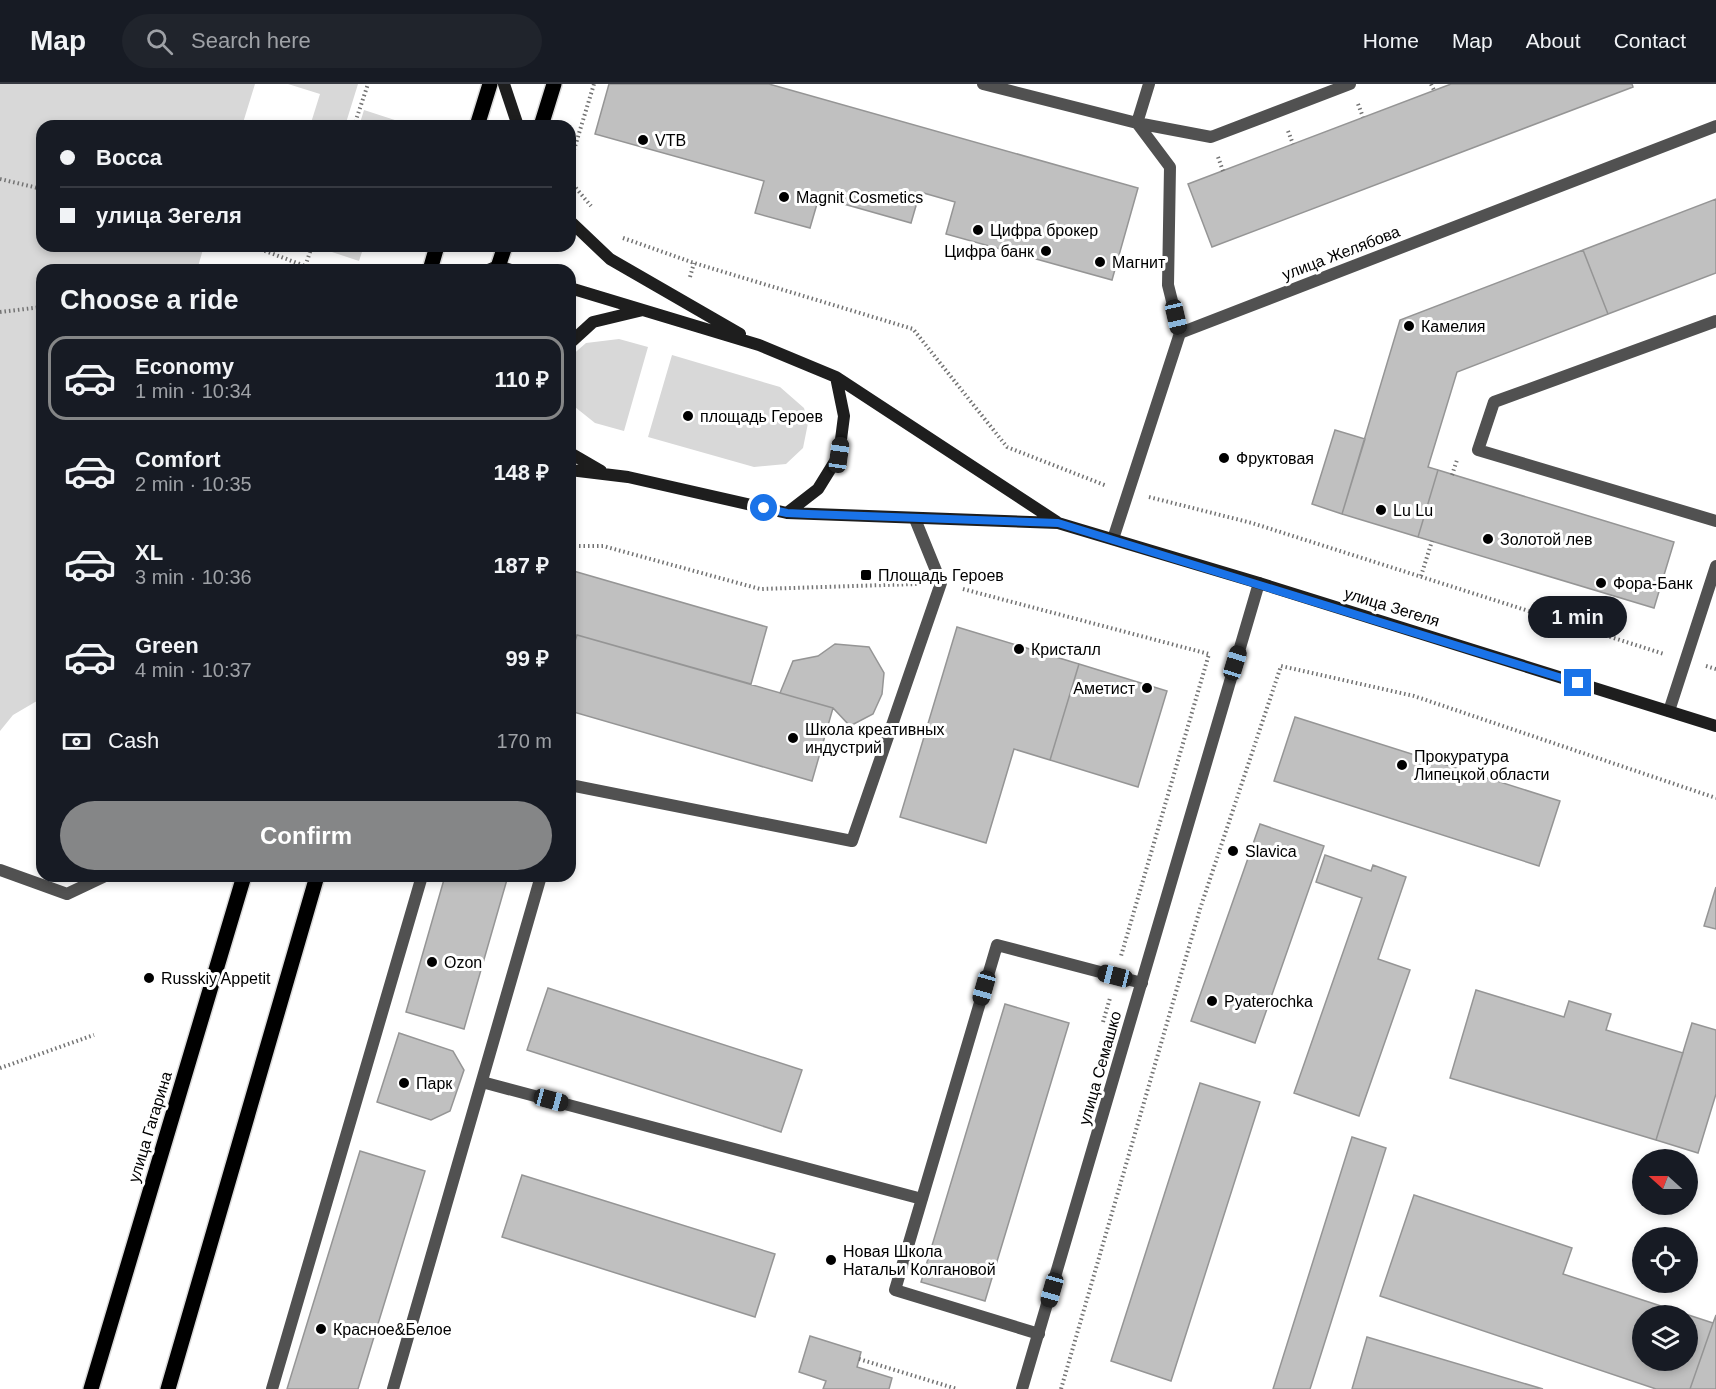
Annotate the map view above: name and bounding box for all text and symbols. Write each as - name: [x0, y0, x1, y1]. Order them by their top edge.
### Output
- search box: [122, 14, 542, 68]
- text: Map: [30, 25, 86, 56]
- icon: search: [143, 25, 176, 58]
- text: Search here: [191, 28, 311, 53]
- text: Home: [1363, 29, 1419, 52]
- text: Map: [1452, 29, 1493, 52]
- text: About: [1526, 29, 1581, 52]
- text: Contact: [1614, 29, 1686, 52]
- place label: VTB: [655, 132, 686, 149]
- marker: VTB: [636, 133, 650, 147]
- text: Bocca: [96, 145, 162, 170]
- place label: Magnit Cosmetics: [796, 189, 923, 206]
- marker: Magnit Cosmetics: [777, 190, 791, 204]
- text: улица Зегеля: [96, 203, 242, 228]
- place label: Цифра брокер: [990, 222, 1098, 239]
- marker: Цифра брокер: [971, 223, 985, 237]
- street label: улица Желябова: [1280, 223, 1402, 283]
- place label: Цифра банк: [944, 243, 1035, 260]
- marker: Цифра банк: [1039, 244, 1053, 258]
- place label: Магнит: [1112, 254, 1166, 271]
- marker: Магнит: [1093, 255, 1107, 269]
- text: Choose a ride: [60, 285, 239, 315]
- car: [1163, 297, 1189, 337]
- place label: Камелия: [1421, 318, 1486, 335]
- marker: Камелия: [1402, 319, 1416, 333]
- icon: car: [63, 351, 117, 405]
- text: Economy: [135, 354, 234, 379]
- text: 110 ₽: [495, 367, 549, 392]
- text: 1 min · 10:34: [135, 380, 252, 402]
- place label: площадь Героев: [700, 408, 823, 425]
- marker: площадь Героев: [681, 409, 695, 423]
- car: [828, 436, 850, 474]
- icon: car: [63, 444, 117, 498]
- text: Comfort: [135, 447, 221, 472]
- place label: Фруктовая: [1236, 450, 1314, 467]
- marker: Фруктовая: [1217, 451, 1231, 465]
- text: 148 ₽: [493, 460, 549, 485]
- text: 2 min · 10:35: [135, 473, 252, 495]
- route start: [750, 494, 777, 521]
- place label: Lu Lu: [1393, 502, 1433, 519]
- marker: Lu Lu: [1374, 503, 1388, 517]
- place label: Золотой лев: [1500, 531, 1592, 548]
- marker: Золотой лев: [1481, 532, 1495, 546]
- icon: car: [63, 537, 117, 591]
- text: XL: [135, 540, 163, 565]
- text: 187 ₽: [493, 553, 549, 578]
- text: 3 min · 10:36: [135, 566, 252, 588]
- place label: Площадь Героев: [878, 567, 1004, 584]
- marker: Площадь Героев: [859, 568, 873, 582]
- place label: Фора-Банк: [1613, 575, 1693, 592]
- marker: Фора-Банк: [1594, 576, 1608, 590]
- street label: улица Зегеля: [1342, 584, 1442, 630]
- callout: 1 min: [1528, 596, 1628, 638]
- text: 1 min: [1551, 606, 1604, 628]
- icon: car: [63, 630, 117, 684]
- text: Green: [135, 633, 199, 658]
- place label: Кристалл: [1031, 641, 1101, 658]
- marker: Кристалл: [1012, 642, 1026, 656]
- car: [1221, 643, 1249, 683]
- text: 99 ₽: [506, 646, 549, 671]
- text: 4 min · 10:37: [135, 659, 252, 681]
- route end: [1564, 669, 1591, 696]
- place label: Аметист: [1073, 680, 1136, 697]
- marker: Аметист: [1140, 681, 1154, 695]
- place label: Школа креативных индустрий: [805, 721, 945, 756]
- icon: cash: [60, 725, 93, 758]
- text: Cash: [108, 728, 159, 753]
- text: 170 m: [496, 730, 552, 752]
- marker: Школа креативных индустрий: [786, 731, 800, 745]
- place label: Прокуратура Липецкой области: [1414, 748, 1549, 783]
- marker: Прокуратура Липецкой области: [1395, 758, 1409, 772]
- button: Confirm: [60, 801, 552, 870]
- place label: Slavica: [1245, 843, 1297, 860]
- marker: Slavica: [1226, 844, 1240, 858]
- place label: Ozon: [444, 954, 482, 971]
- marker: Ozon: [425, 955, 439, 969]
- car: [1095, 963, 1135, 989]
- car: [970, 968, 998, 1008]
- place label: Russkiy Appetit: [161, 970, 271, 987]
- marker: Russkiy Appetit: [142, 971, 156, 985]
- place label: Pyaterochka: [1224, 993, 1313, 1010]
- marker: Pyaterochka: [1205, 994, 1219, 1008]
- street label: улица Семашко: [1076, 1009, 1124, 1127]
- street label: улица Гагарина: [125, 1069, 175, 1184]
- place label: Парк: [416, 1075, 453, 1092]
- marker: Парк: [397, 1076, 411, 1090]
- car: [531, 1087, 571, 1113]
- north arrow: [1632, 1149, 1698, 1215]
- map controls: [1632, 1149, 1698, 1371]
- button: locate: [1632, 1227, 1698, 1293]
- place label: Новая Школа Натальи Колгановой: [843, 1243, 996, 1278]
- marker: Новая Школа Натальи Колгановой: [824, 1253, 838, 1267]
- car: [1038, 1270, 1066, 1310]
- button: layers: [1632, 1305, 1698, 1371]
- place label: Красное&Белое: [333, 1321, 452, 1338]
- marker: Красное&Белое: [314, 1322, 328, 1336]

